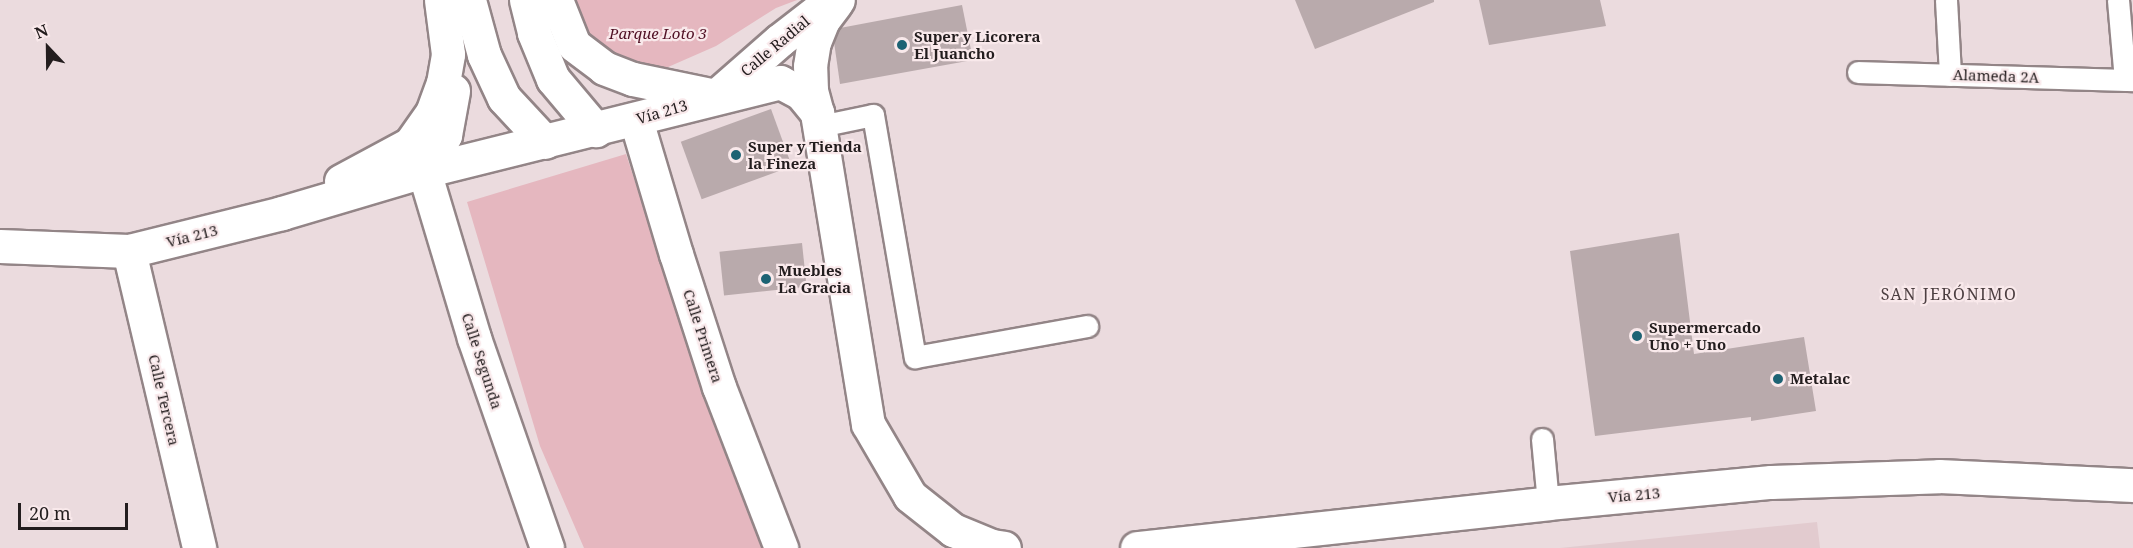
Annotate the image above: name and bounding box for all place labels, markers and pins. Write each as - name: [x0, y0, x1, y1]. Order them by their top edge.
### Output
- place label: Super y Licorera El Juancho: [914, 27, 1040, 62]
- marker: Super y Licorera El Juancho: [895, 38, 909, 52]
- place label: Super y Tienda la Fineza: [748, 137, 862, 172]
- marker: Super y Tienda la Fineza: [729, 148, 743, 162]
- place label: Muebles La Gracia: [778, 261, 851, 296]
- marker: Muebles La Gracia: [759, 272, 773, 286]
- place label: Supermercado Uno + Uno: [1649, 318, 1761, 353]
- marker: Supermercado Uno + Uno: [1630, 329, 1644, 343]
- place label: Metalac: [1790, 370, 1850, 388]
- marker: Metalac: [1771, 372, 1785, 386]

